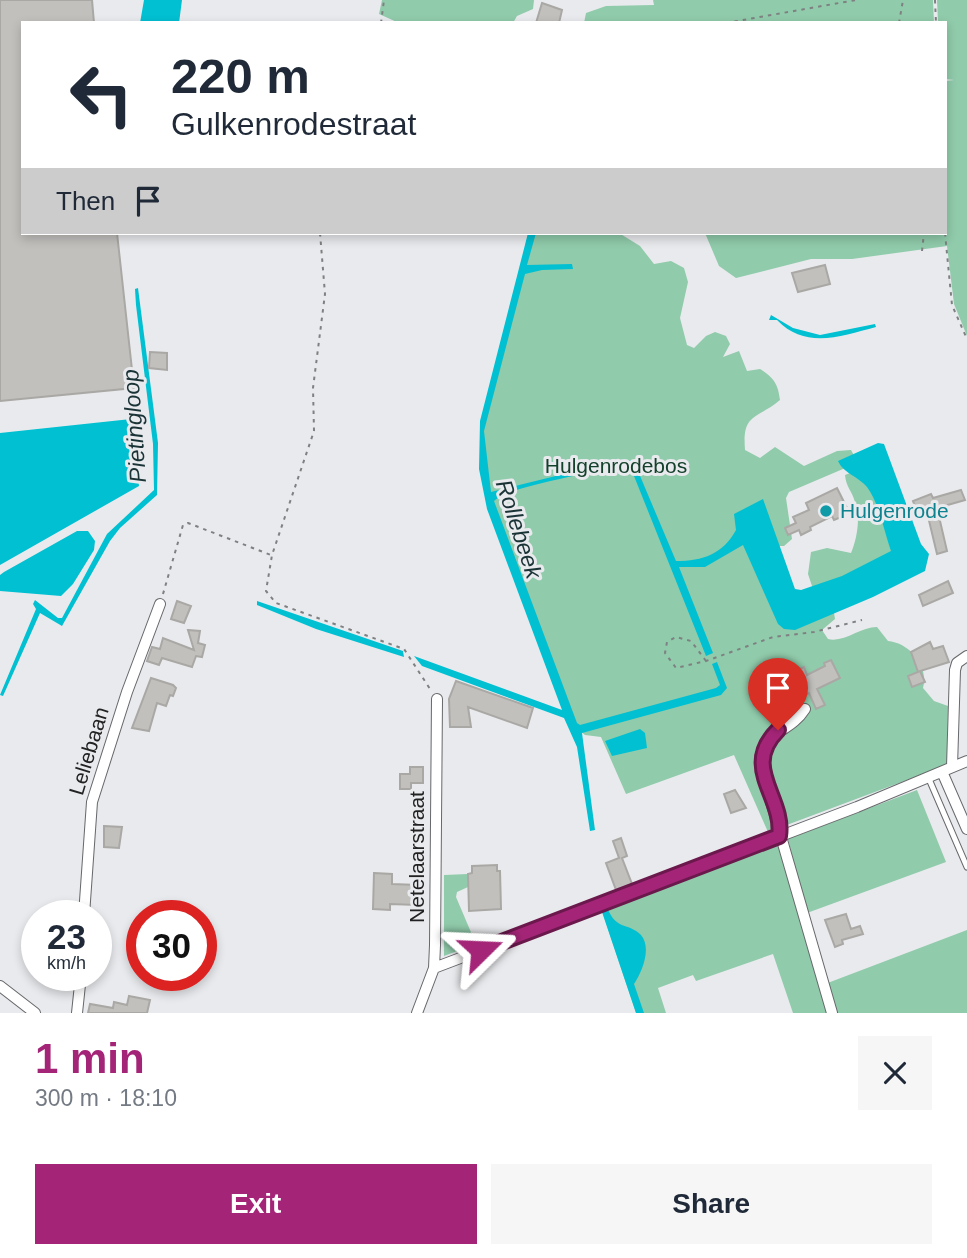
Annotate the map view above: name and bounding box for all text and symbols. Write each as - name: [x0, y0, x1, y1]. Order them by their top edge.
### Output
- icon: left: [56, 49, 147, 140]
- text: 220 m: [171, 49, 310, 103]
- text: Gulkenrodestraat: [171, 106, 416, 142]
- icon: arrive: [129, 182, 167, 220]
- text: Then: [56, 186, 115, 216]
- water label: Pietingloop: [117, 368, 151, 484]
- park label: Hulgenrodebos: [545, 454, 687, 477]
- water label: Rollebeek: [491, 476, 548, 583]
- place label: Hulgenrode: [840, 499, 949, 522]
- marker: Hulgenrode: [818, 503, 834, 519]
- pin: [748, 658, 808, 730]
- icon: arrive: [759, 669, 797, 707]
- street label: Leliebaan: [64, 704, 113, 798]
- street label: Netelaarstraat: [405, 791, 428, 923]
- speed limit sign: 30: [126, 900, 217, 991]
- position arrow: [444, 913, 518, 987]
- text: 23: [47, 917, 86, 956]
- text: km/h: [47, 953, 86, 973]
- text: 1 min: [35, 1035, 145, 1082]
- button: close: [858, 1036, 932, 1110]
- text: 300 m · 18:10: [35, 1085, 177, 1111]
- button: Exit: [35, 1164, 477, 1244]
- button: Share: [491, 1164, 932, 1244]

